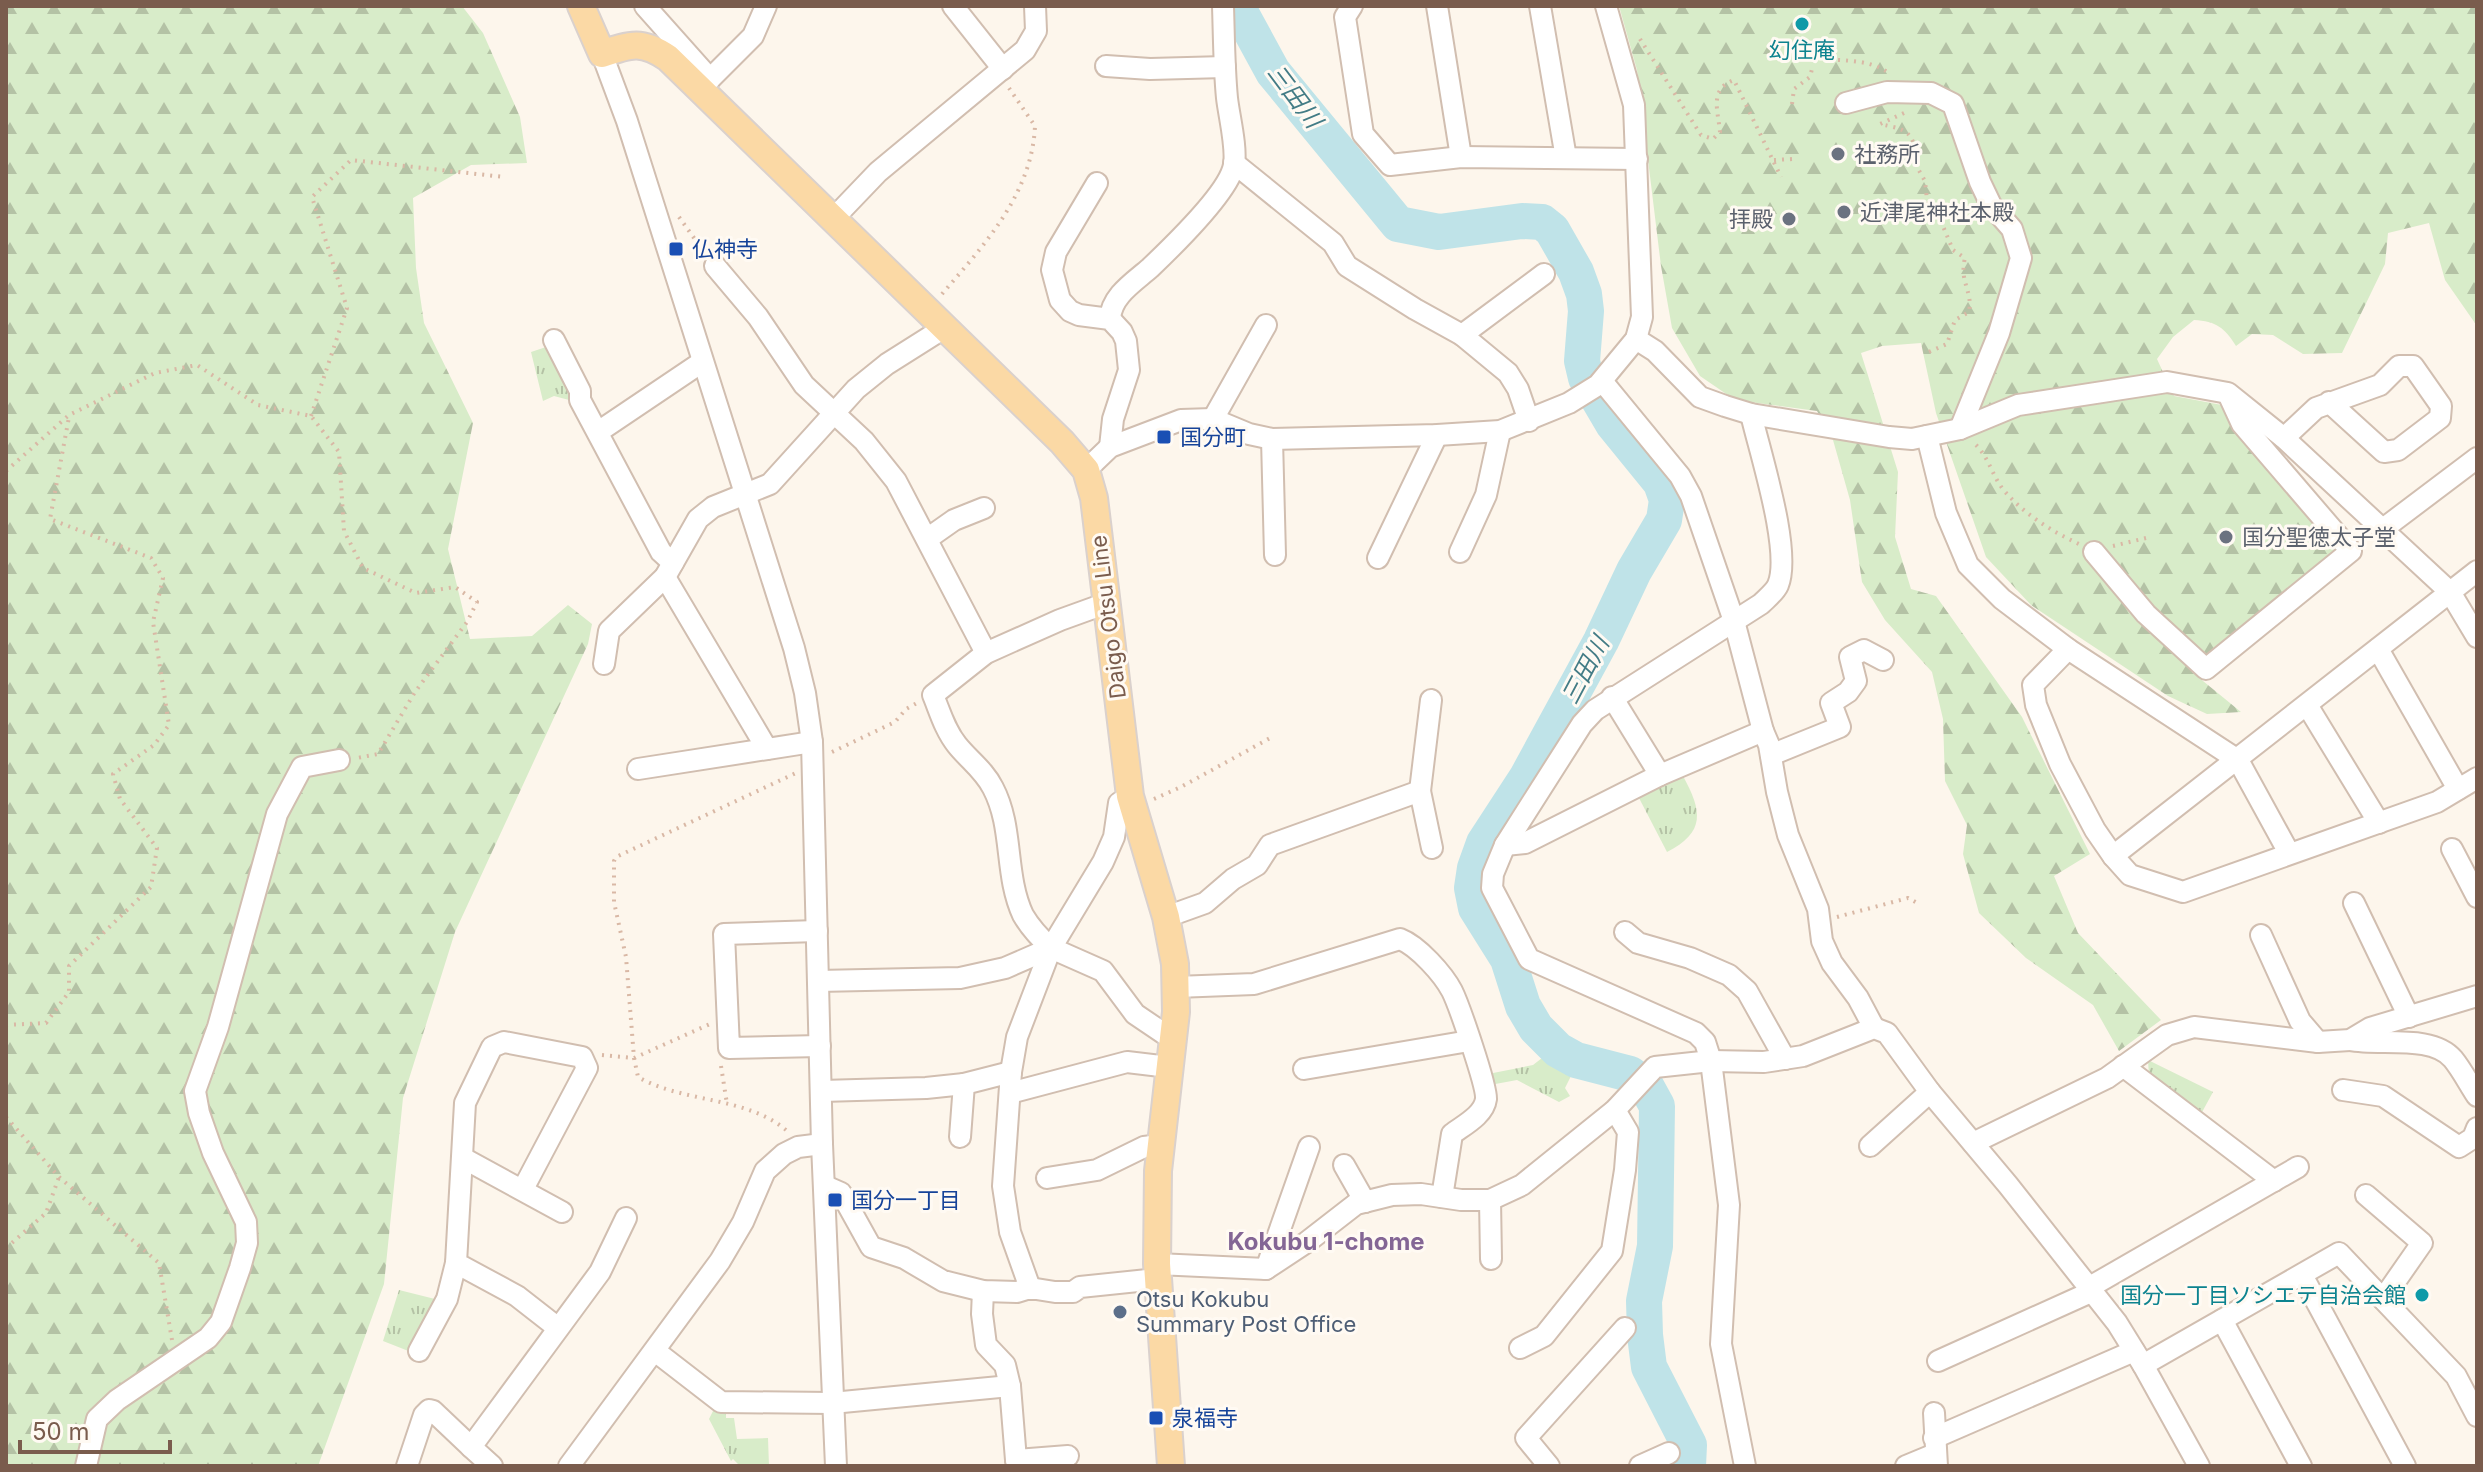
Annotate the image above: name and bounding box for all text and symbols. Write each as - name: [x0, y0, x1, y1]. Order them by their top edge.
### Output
- marker: 幻住庵: [1793, 15, 1811, 33]
- place label: 幻住庵: [1769, 37, 1835, 63]
- water label: 三田川: [1262, 59, 1330, 136]
- place label: 社務所: [1854, 141, 1920, 167]
- marker: 社務所: [1829, 145, 1847, 163]
- place label: 近津尾神社本殿: [1860, 199, 2014, 225]
- marker: 近津尾神社本殿: [1835, 203, 1853, 221]
- place label: 拝殿: [1729, 206, 1773, 232]
- marker: 拝殿: [1780, 210, 1798, 228]
- place label: 仏神寺: [692, 236, 758, 262]
- marker: 仏神寺: [667, 240, 685, 258]
- place label: 国分町: [1180, 424, 1246, 450]
- marker: 国分町: [1155, 428, 1173, 446]
- place label: 国分聖徳太子堂: [2242, 524, 2396, 550]
- marker: 国分聖徳太子堂: [2217, 528, 2235, 546]
- street label: Daigo Otsu Line: [1085, 534, 1131, 700]
- water label: 三田川: [1555, 629, 1616, 709]
- place label: 国分一丁目: [851, 1187, 961, 1213]
- marker: 国分一丁目: [826, 1191, 844, 1209]
- district label: Kokubu 1-chome: [1227, 1227, 1425, 1256]
- place label: 国分一丁目ソシエテ自治会館: [2120, 1282, 2406, 1308]
- place label: Otsu Kokubu Summary Post Office: [1136, 1286, 1356, 1337]
- marker: 国分一丁目ソシエテ自治会館: [2413, 1286, 2431, 1304]
- marker: Otsu Kokubu Summary Post Office: [1111, 1303, 1129, 1321]
- scale bar: [20, 1404, 170, 1454]
- place label: 泉福寺: [1172, 1405, 1238, 1431]
- marker: 泉福寺: [1147, 1409, 1165, 1427]
- text: 50 m: [32, 1417, 90, 1446]

